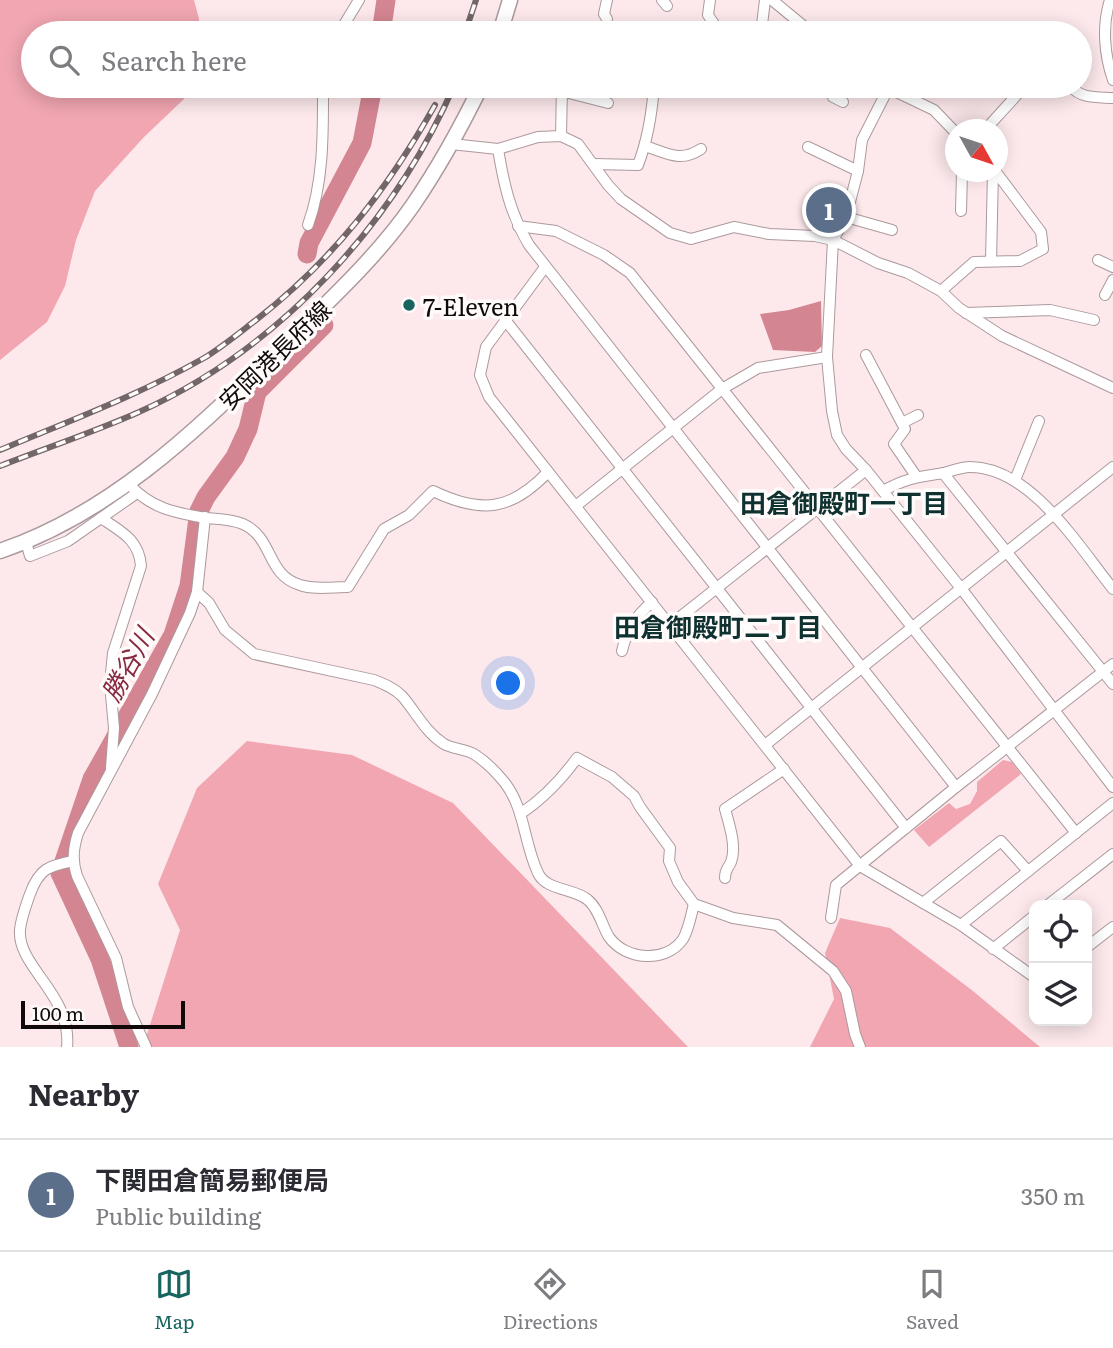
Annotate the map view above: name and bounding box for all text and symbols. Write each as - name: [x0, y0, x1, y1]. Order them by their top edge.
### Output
- search box: [21, 21, 1092, 98]
- text: Search here: [101, 40, 247, 79]
- icon: search: [45, 41, 83, 79]
- north arrow: [945, 119, 1008, 182]
- pin: 1: [806, 184, 852, 236]
- place label: 7-Eleven: [423, 288, 519, 323]
- street label: 安岡港長府線: [210, 291, 338, 417]
- marker: 7-Eleven: [401, 297, 417, 313]
- district label: 田倉御殿町一丁目: [740, 482, 948, 521]
- district label: 田倉御殿町二丁目: [614, 606, 822, 645]
- water label: 勝谷川: [90, 618, 163, 708]
- your location: [491, 666, 525, 700]
- map controls: [1029, 900, 1092, 1026]
- button: locate: [1029, 900, 1092, 963]
- button: layers: [1029, 963, 1092, 1026]
- scale bar: [21, 998, 186, 1030]
- text: 100 m: [32, 999, 84, 1027]
- text: Nearby: [28, 1071, 139, 1115]
- text: 下関田倉簡易郵便局: [95, 1159, 329, 1198]
- text: 1: [46, 1178, 56, 1212]
- text: 350 m: [1021, 1178, 1085, 1212]
- text: Public building: [95, 1198, 261, 1232]
- tab: Map: [154, 1265, 195, 1335]
- tab: Directions: [503, 1265, 598, 1335]
- tab: Saved: [906, 1265, 959, 1335]

